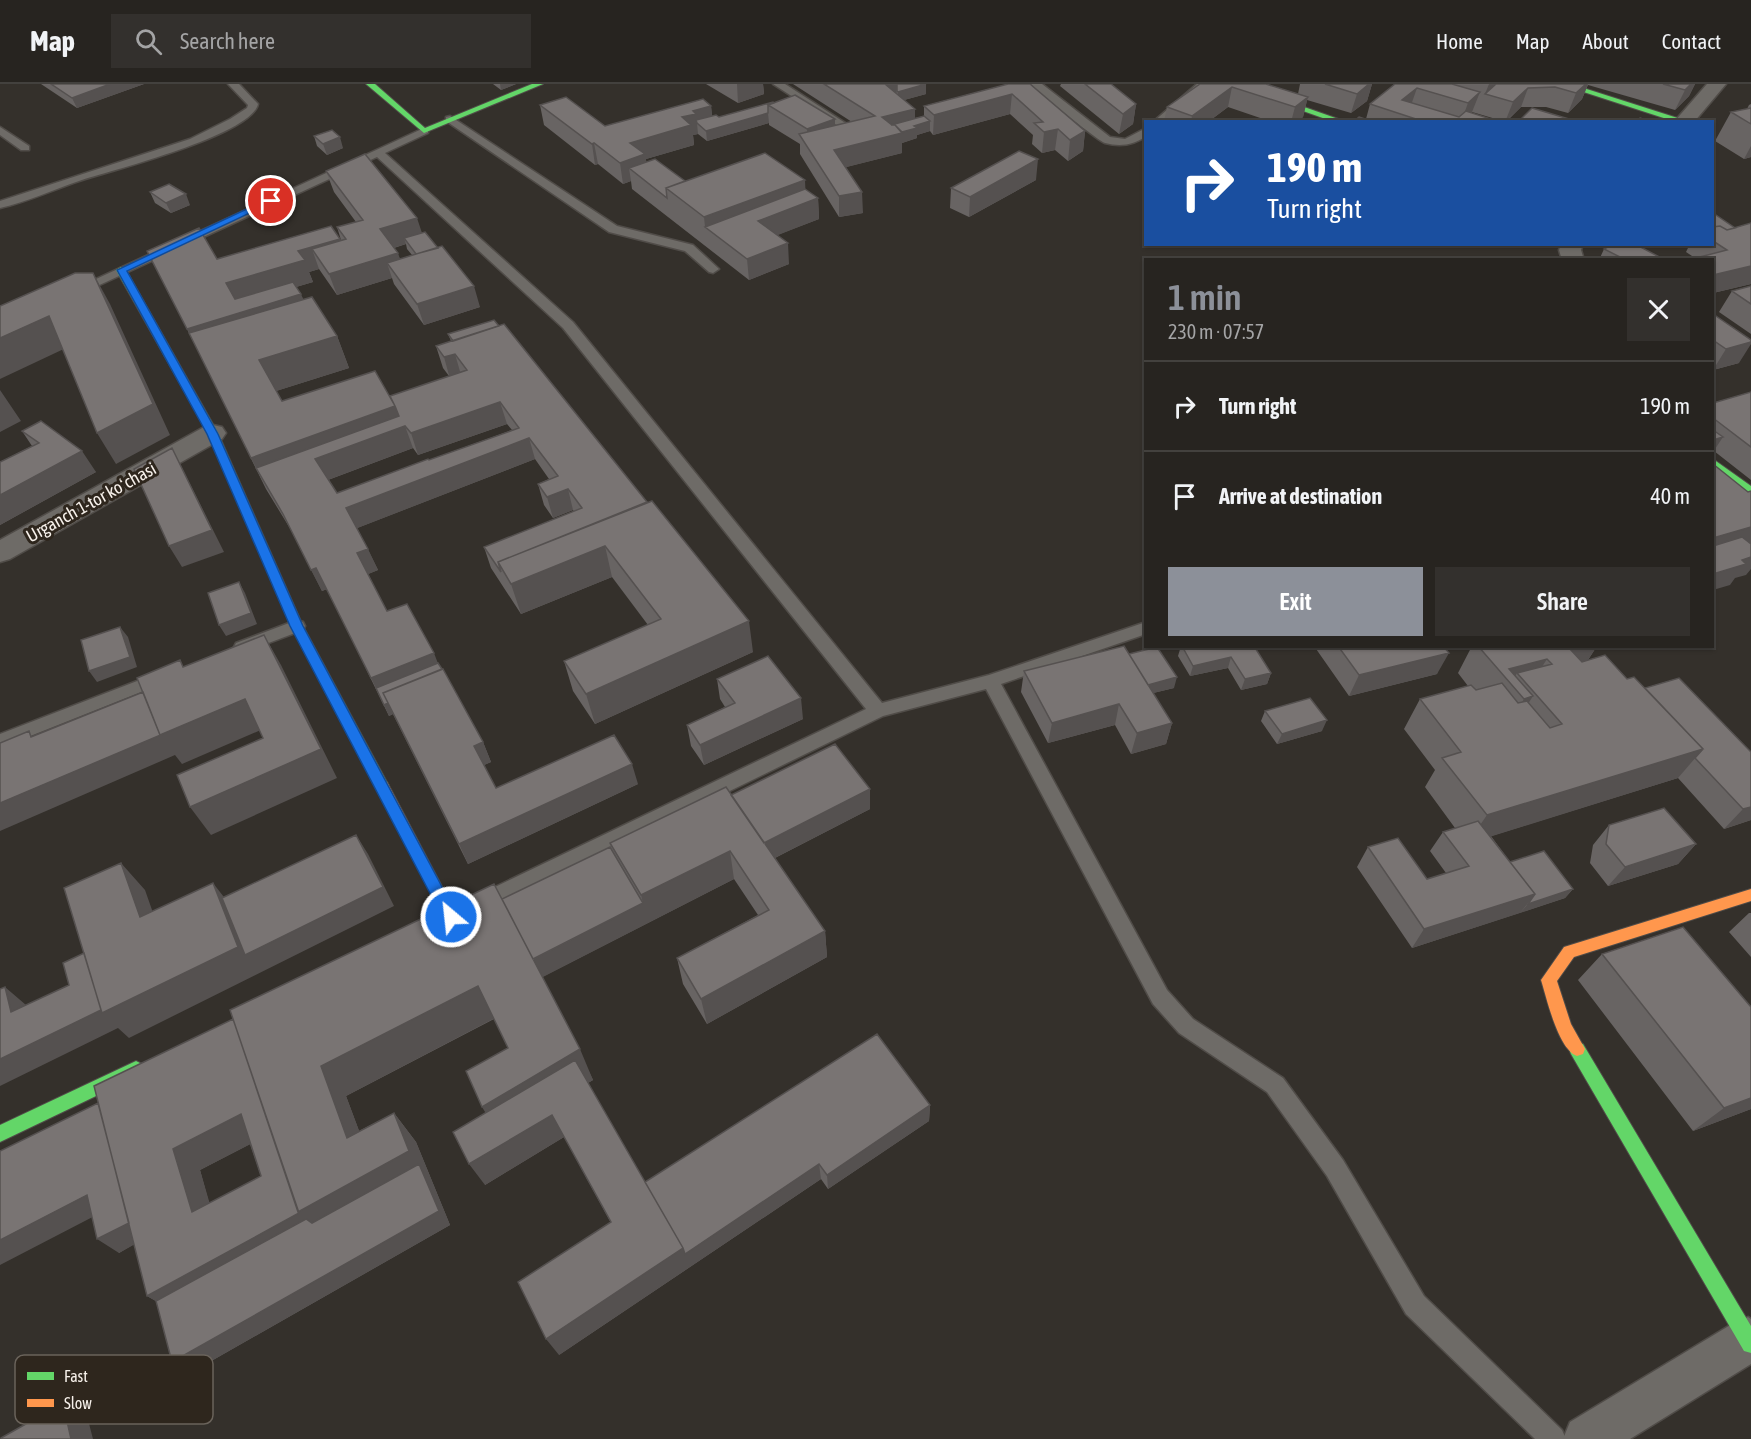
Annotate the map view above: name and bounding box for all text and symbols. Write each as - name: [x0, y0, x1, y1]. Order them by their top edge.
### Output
- search box: [111, 14, 531, 68]
- text: Map: [30, 25, 75, 57]
- icon: search: [132, 25, 165, 58]
- text: Search here: [180, 28, 275, 54]
- text: Home: [1436, 29, 1483, 53]
- text: Map: [1516, 29, 1550, 53]
- text: About: [1583, 29, 1629, 53]
- text: Contact: [1662, 29, 1721, 53]
- text: 190 m: [1267, 143, 1362, 191]
- icon: right: [1168, 144, 1246, 222]
- pin: [245, 175, 296, 226]
- icon: arrive: [254, 184, 287, 217]
- text: Turn right: [1267, 193, 1362, 224]
- text: 1 min: [1168, 276, 1242, 318]
- button: close: [1627, 278, 1690, 341]
- text: 230 m · 07:57: [1168, 320, 1264, 343]
- icon: right: [1168, 390, 1201, 423]
- text: Turn right: [1219, 393, 1296, 419]
- text: 190 m: [1640, 393, 1690, 419]
- street label: Urganch 1-tor koʻchasi: [22, 458, 160, 546]
- icon: arrive: [1168, 480, 1201, 513]
- text: Arrive at destination: [1219, 483, 1382, 509]
- text: 40 m: [1650, 483, 1690, 509]
- button: Exit: [1168, 567, 1423, 636]
- button: Share: [1435, 567, 1690, 636]
- position arrow: [419, 885, 483, 949]
- legend: [15, 1355, 213, 1424]
- text: Fast: [64, 1367, 88, 1385]
- text: Slow: [64, 1394, 92, 1412]

